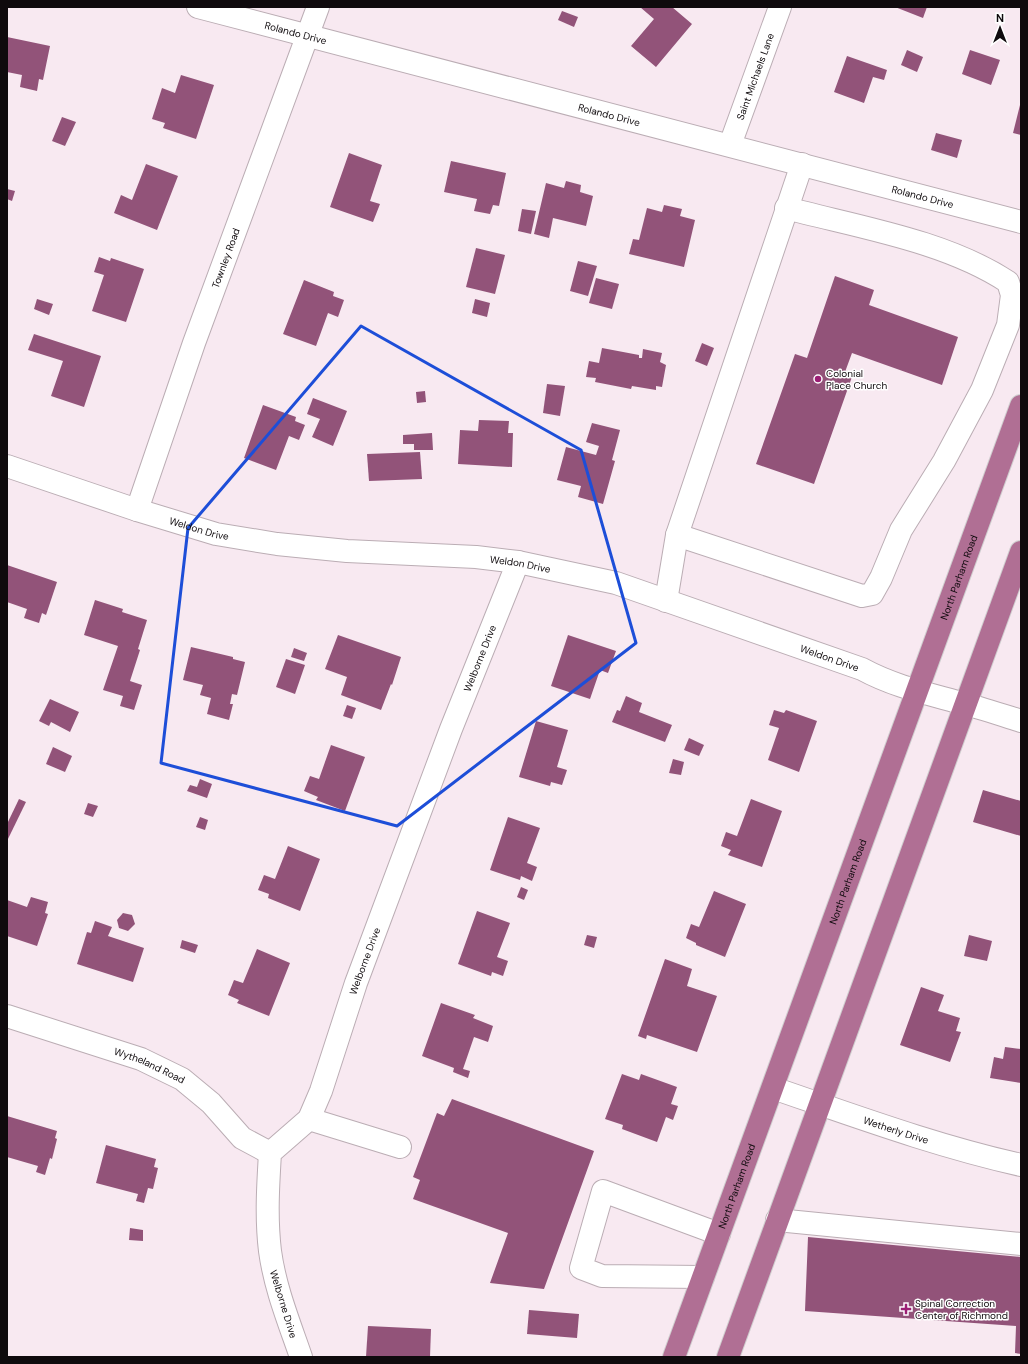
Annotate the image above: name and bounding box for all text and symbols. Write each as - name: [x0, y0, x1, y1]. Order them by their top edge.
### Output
- north arrow: [980, 8, 1020, 48]
- text: N: [996, 11, 1004, 25]
- street label: Rolando Drive: [263, 19, 328, 47]
- street label: Saint Michaels Lane: [734, 31, 777, 122]
- street label: Rolando Drive: [577, 101, 642, 129]
- street label: Rolando Drive: [890, 182, 955, 211]
- street label: Townley Road: [209, 226, 243, 290]
- place label: Colonial Place Church: [826, 367, 887, 392]
- marker: Colonial Place Church: [813, 374, 823, 384]
- street label: Weldon Drive: [168, 514, 230, 543]
- street label: North Parham Road: [937, 533, 980, 622]
- street label: Weldon Drive: [489, 553, 552, 576]
- street label: Welborne Drive: [461, 623, 499, 694]
- street label: Weldon Drive: [798, 642, 861, 675]
- street label: North Parham Road: [826, 837, 869, 926]
- street label: Welborne Drive: [347, 925, 383, 996]
- street label: Wytheland Road: [112, 1045, 187, 1087]
- street label: Wetherly Drive: [862, 1114, 930, 1147]
- street label: North Parham Road: [715, 1142, 758, 1231]
- street label: Welborne Drive: [267, 1268, 300, 1340]
- place label: Spinal Correction Center of Richmond: [915, 1297, 1008, 1322]
- marker: Spinal Correction Center of Richmond: [900, 1303, 912, 1315]

